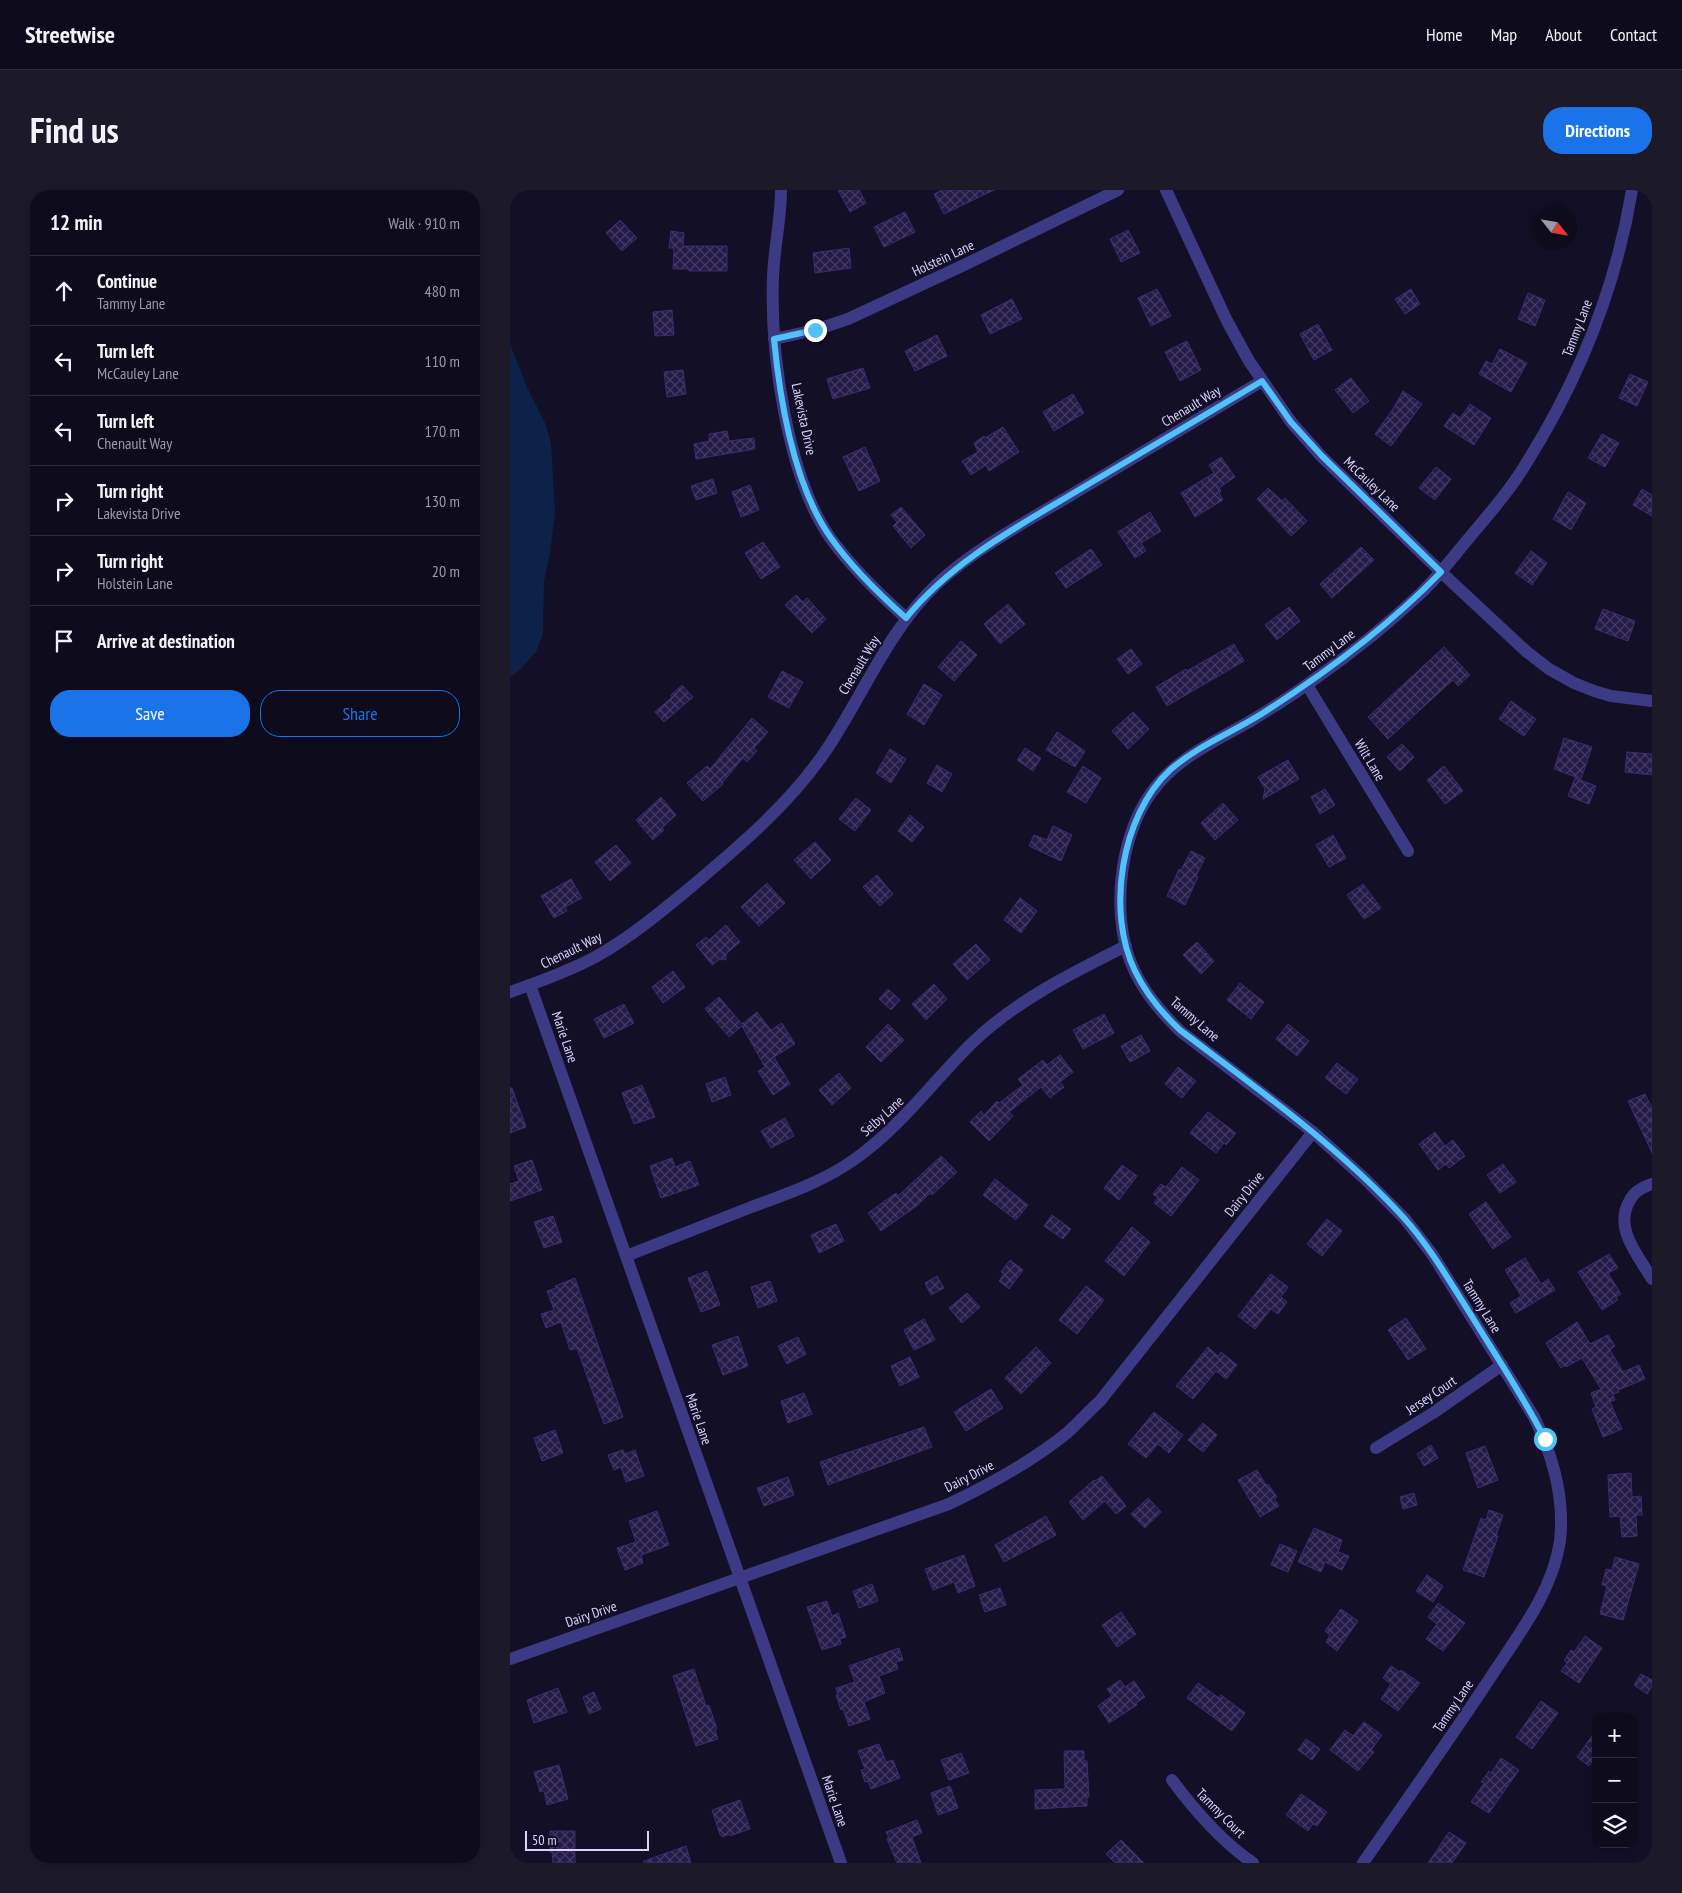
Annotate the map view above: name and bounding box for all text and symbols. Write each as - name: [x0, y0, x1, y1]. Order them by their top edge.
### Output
- text: Streetwise: [25, 19, 115, 50]
- text: Home: [1426, 23, 1463, 46]
- text: Map: [1491, 23, 1517, 46]
- text: About: [1545, 23, 1582, 46]
- text: Contact: [1610, 23, 1657, 46]
- text: Find us: [30, 107, 119, 153]
- button: Directions: [1543, 107, 1652, 154]
- north arrow: [1532, 205, 1577, 250]
- text: 12 min: [50, 209, 102, 236]
- text: Walk · 910 m: [388, 213, 460, 233]
- street label: Holstein Lane: [909, 236, 977, 280]
- text: Continue: [97, 269, 157, 293]
- icon: ahead: [50, 277, 78, 305]
- text: 480 m: [425, 281, 460, 301]
- text: Tammy Lane: [97, 293, 165, 313]
- street label: Tammy Lane: [1558, 297, 1596, 359]
- route end: [804, 319, 827, 342]
- text: Turn left: [97, 339, 154, 363]
- icon: left: [50, 347, 78, 375]
- text: 110 m: [425, 351, 460, 371]
- text: McCauley Lane: [97, 363, 179, 383]
- street label: Lakevista Drive: [788, 381, 820, 457]
- street label: Chenault Way: [1158, 381, 1224, 431]
- text: Turn left: [97, 409, 154, 433]
- icon: left: [50, 417, 78, 445]
- text: 170 m: [425, 421, 460, 441]
- text: Chenault Way: [97, 433, 172, 453]
- street label: McCauley Lane: [1340, 453, 1404, 515]
- text: Turn right: [97, 479, 163, 503]
- icon: right: [50, 487, 78, 515]
- text: 130 m: [425, 491, 460, 511]
- text: Lakevista Drive: [97, 503, 181, 523]
- text: Turn right: [97, 549, 163, 573]
- icon: right: [50, 557, 78, 585]
- text: 20 m: [432, 561, 460, 581]
- text: Holstein Lane: [97, 573, 173, 593]
- street label: Tammy Lane: [1300, 625, 1358, 675]
- icon: arrive: [50, 627, 78, 655]
- text: Arrive at destination: [97, 629, 235, 653]
- street label: Chenault Way: [834, 632, 884, 698]
- button: Save: [50, 690, 250, 737]
- button: Share: [260, 690, 460, 737]
- street label: Wilt Lane: [1351, 736, 1390, 784]
- street label: Chenault Way: [537, 927, 605, 973]
- street label: Tammy Lane: [1167, 993, 1224, 1046]
- street label: Marie Lane: [548, 1009, 582, 1065]
- street label: Selby Lane: [857, 1092, 907, 1140]
- street label: Dairy Drive: [1220, 1168, 1268, 1220]
- street label: Tammy Lane: [1459, 1276, 1506, 1336]
- street label: Jersey Court: [1401, 1371, 1460, 1419]
- street label: Marie Lane: [682, 1391, 716, 1447]
- route start: [1534, 1428, 1557, 1451]
- street label: Dairy Drive: [941, 1456, 997, 1496]
- street label: Dairy Drive: [563, 1597, 619, 1631]
- street label: Tammy Lane: [1429, 1676, 1477, 1736]
- map controls: [1592, 1713, 1637, 1848]
- button: +: [1592, 1713, 1637, 1758]
- button: −: [1592, 1758, 1637, 1803]
- street label: Marie Lane: [818, 1773, 852, 1829]
- street label: Tammy Court: [1192, 1784, 1250, 1842]
- button: layers: [1592, 1803, 1637, 1848]
- scale bar: [525, 1828, 649, 1851]
- text: 50 m: [532, 1831, 557, 1849]

